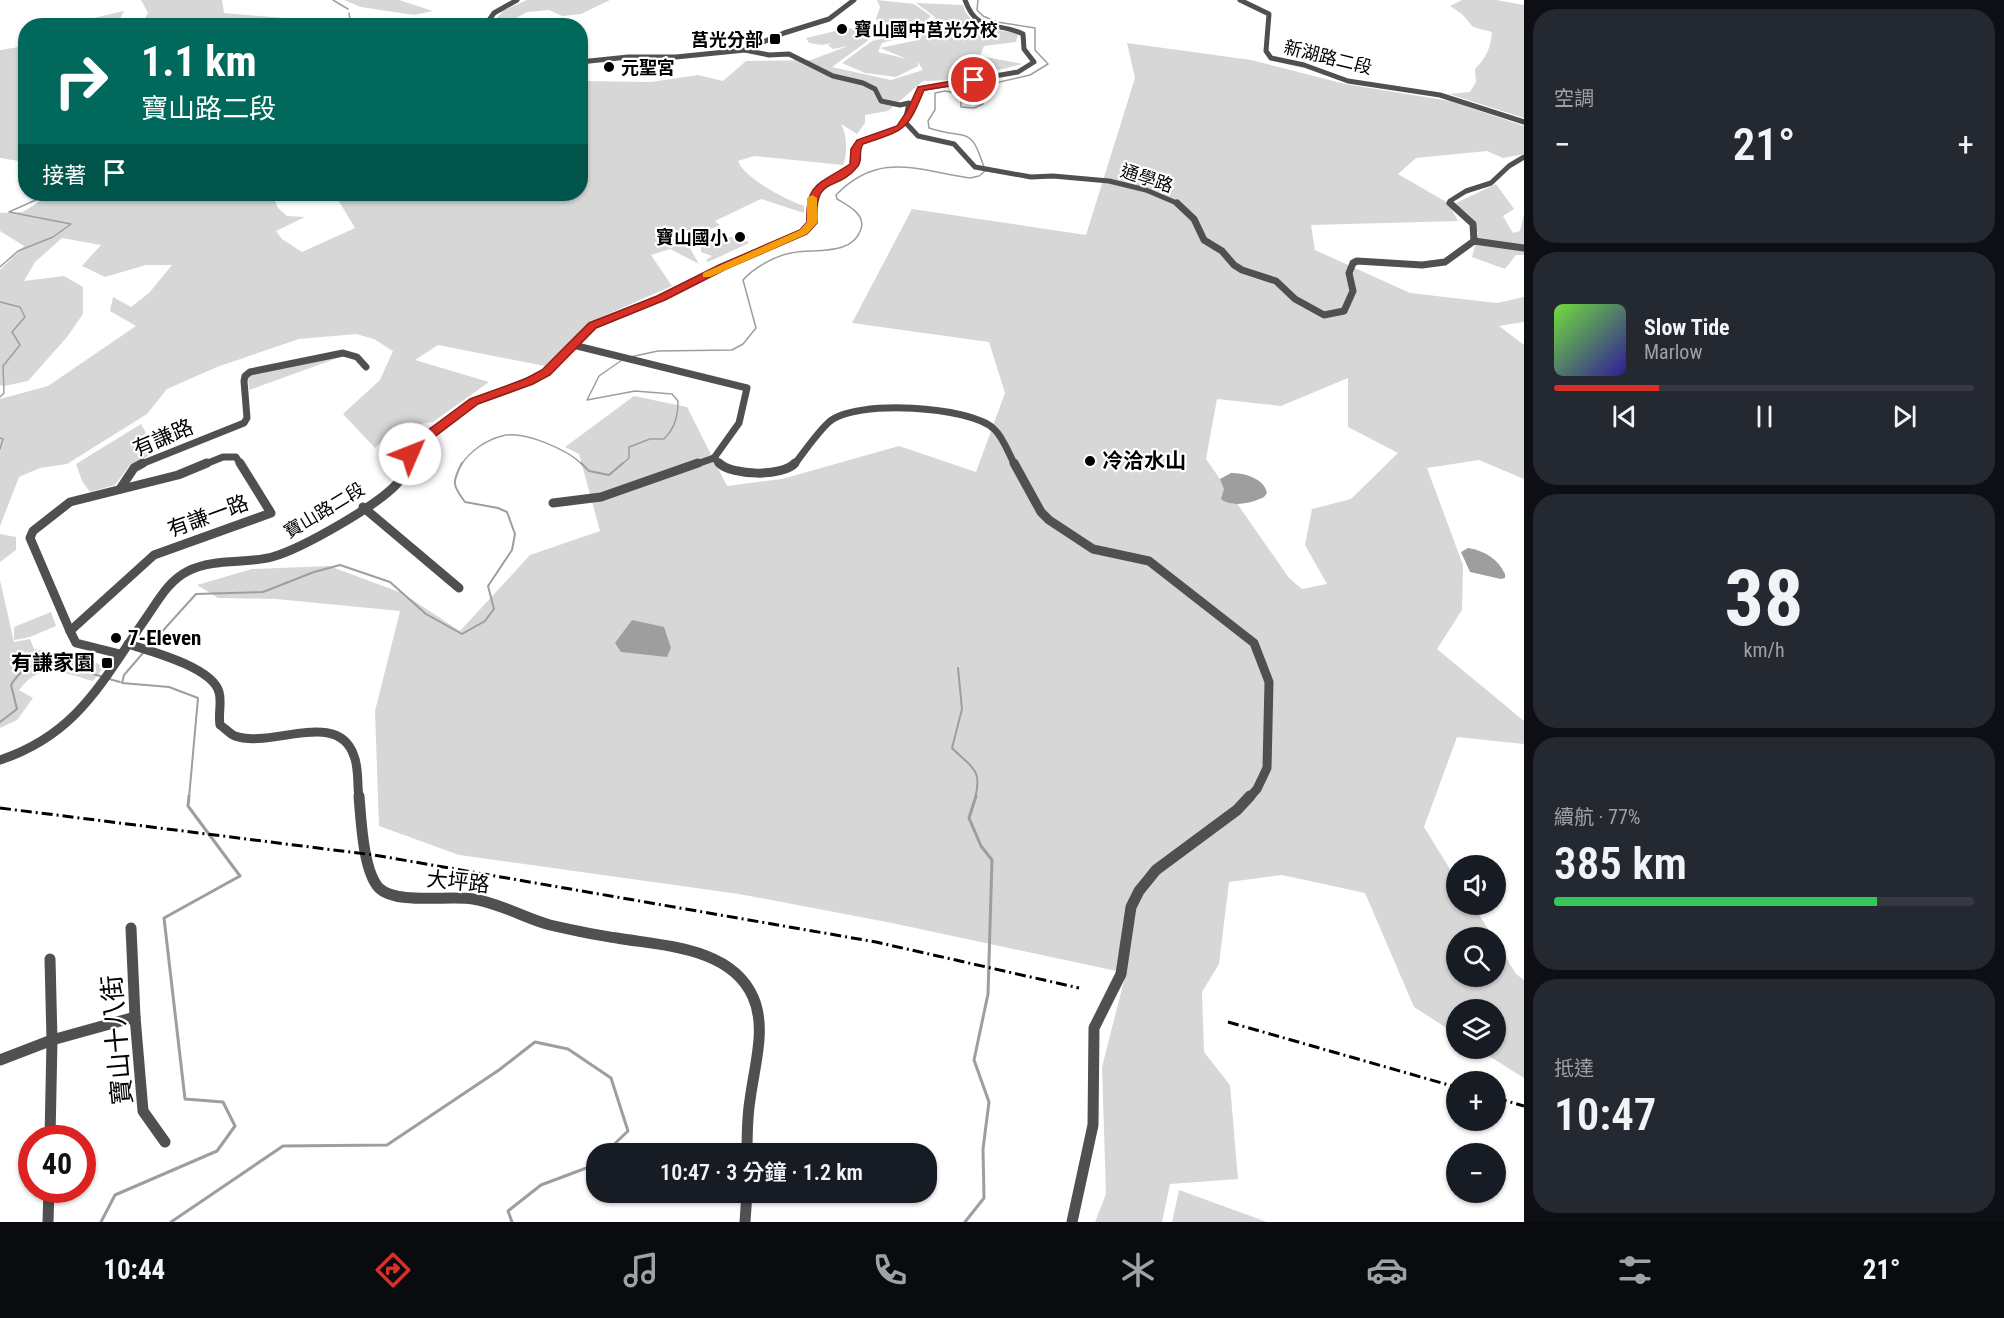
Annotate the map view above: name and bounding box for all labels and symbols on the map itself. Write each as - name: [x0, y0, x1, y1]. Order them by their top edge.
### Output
- place label: 寶山國中莒光分校: [854, 19, 998, 40]
- marker: 寶山國中莒光分校: [835, 22, 849, 36]
- place label: 莒光分部: [691, 29, 763, 50]
- marker: 莒光分部: [768, 32, 782, 46]
- street label: 新湖路二段: [1282, 36, 1374, 78]
- pin: [948, 54, 999, 105]
- place label: 元聖宮: [621, 57, 675, 78]
- marker: 元聖宮: [602, 60, 616, 74]
- street label: 通學路: [1118, 160, 1176, 196]
- place label: 寶山國小: [656, 227, 728, 248]
- marker: 寶山國小: [733, 230, 747, 244]
- street label: 有謙路: [129, 415, 197, 461]
- position arrow: [378, 422, 442, 486]
- place label: 冷洽水山: [1102, 449, 1186, 473]
- marker: 冷洽水山: [1083, 454, 1097, 468]
- street label: 寶山路二段: [280, 478, 368, 542]
- street label: 有謙一路: [164, 490, 252, 542]
- place label: 7-Eleven: [128, 626, 201, 650]
- marker: 7-Eleven: [109, 631, 123, 645]
- place label: 有謙家園: [11, 651, 95, 675]
- marker: 有謙家園: [100, 656, 114, 670]
- street label: 大坪路: [425, 867, 491, 897]
- street label: 寶山十八街: [96, 974, 138, 1106]
- speed limit sign: 40: [18, 1125, 96, 1203]

